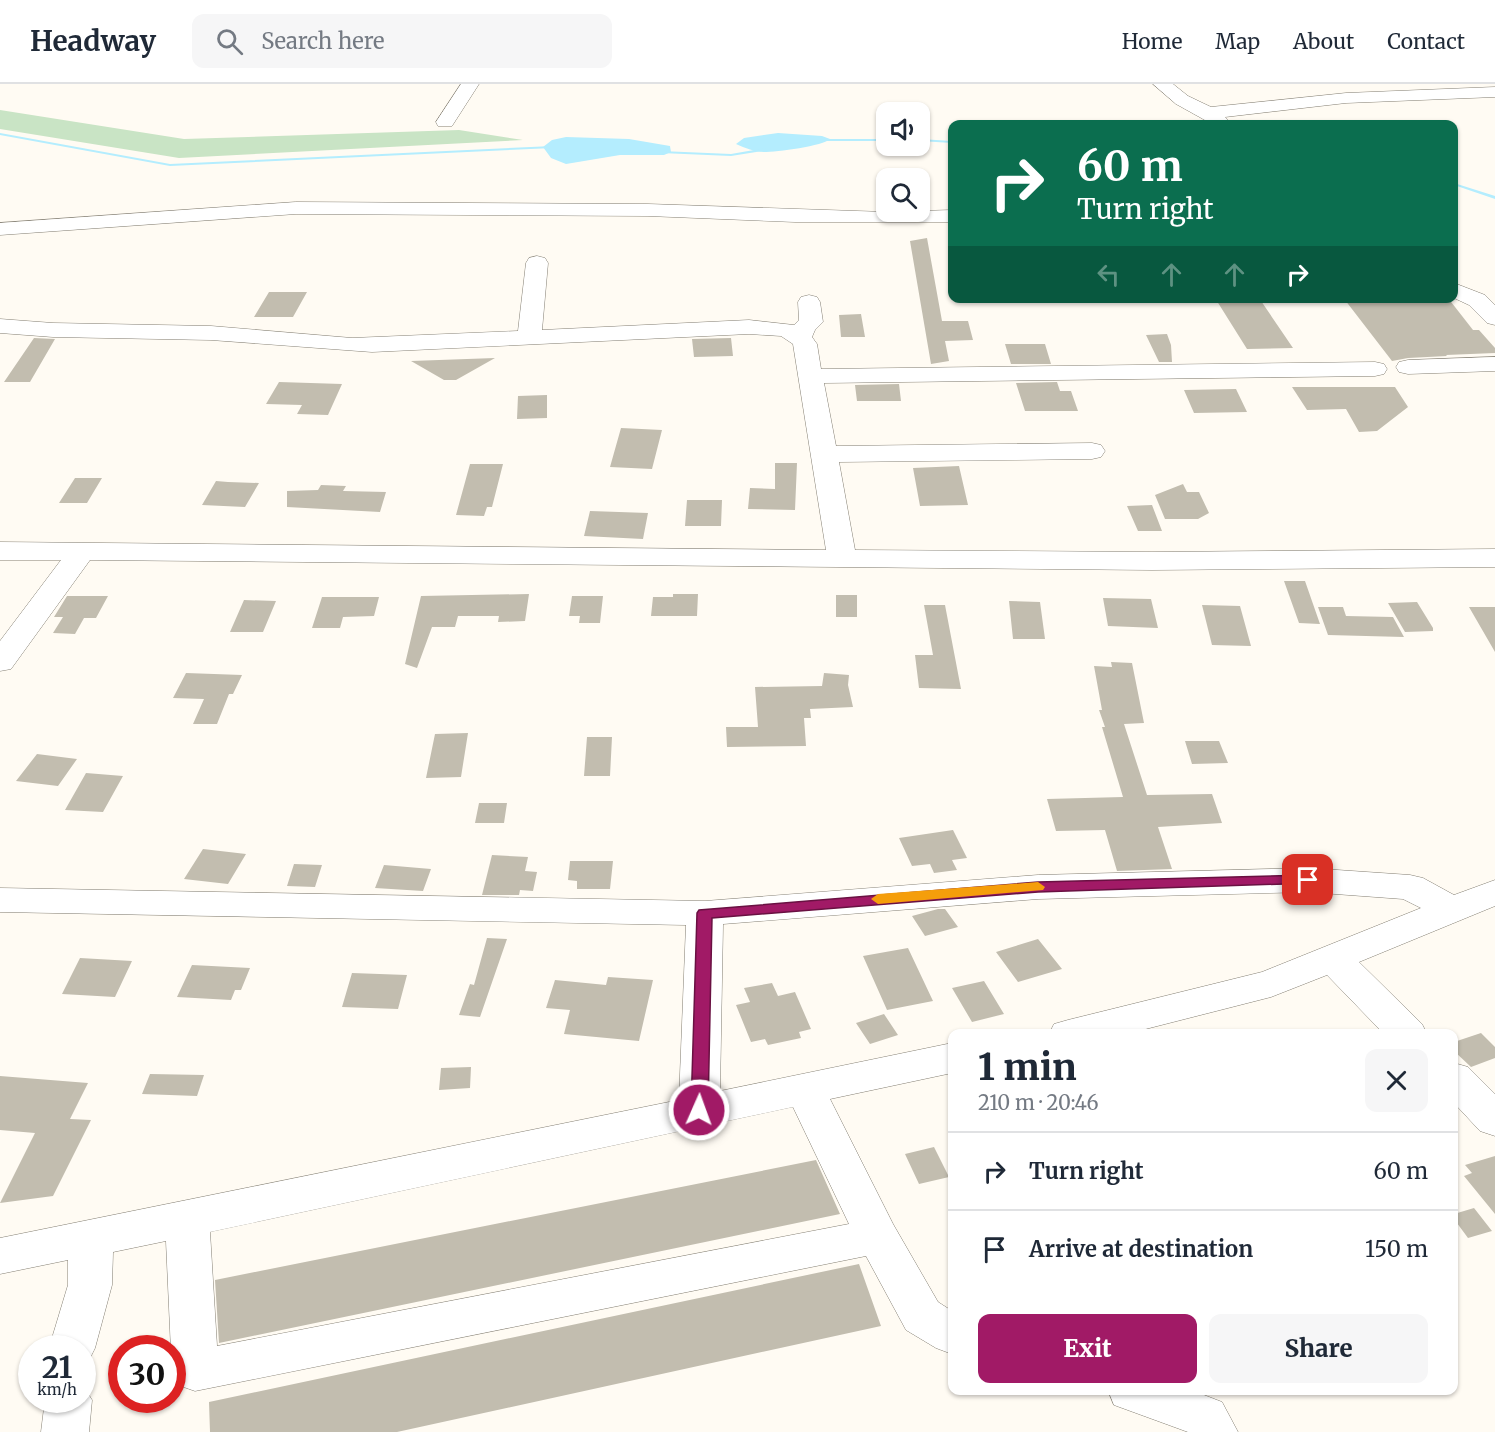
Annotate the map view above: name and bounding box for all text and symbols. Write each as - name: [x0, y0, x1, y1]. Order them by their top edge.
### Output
- search box: [192, 14, 612, 68]
- text: Headway: [30, 23, 156, 59]
- icon: search: [213, 25, 246, 58]
- text: Search here: [261, 27, 385, 55]
- text: Home: [1122, 28, 1182, 55]
- text: Map: [1215, 28, 1260, 55]
- text: About: [1293, 28, 1354, 55]
- text: Contact: [1387, 28, 1465, 55]
- map controls: [876, 102, 930, 222]
- button: sound: [876, 102, 930, 156]
- text: 60 m: [1077, 140, 1183, 192]
- icon: right: [978, 144, 1056, 222]
- button: search: [876, 168, 930, 222]
- text: Turn right: [1077, 192, 1214, 226]
- icon: left: [1092, 258, 1125, 291]
- icon: ahead: [1155, 258, 1188, 291]
- icon: ahead: [1218, 258, 1251, 291]
- icon: right: [1281, 258, 1314, 291]
- pin: [1282, 854, 1333, 905]
- icon: arrive: [1291, 863, 1324, 896]
- text: 1 min: [978, 1045, 1077, 1090]
- button: close: [1365, 1049, 1428, 1112]
- position arrow: [667, 1078, 731, 1142]
- text: 210 m · 20:46: [978, 1090, 1099, 1115]
- icon: right: [978, 1155, 1011, 1188]
- text: Turn right: [1029, 1157, 1143, 1185]
- text: 60 m: [1374, 1157, 1428, 1185]
- icon: arrive: [978, 1233, 1011, 1266]
- text: Arrive at destination: [1029, 1235, 1253, 1263]
- text: 150 m: [1365, 1235, 1428, 1263]
- button: Exit: [978, 1314, 1197, 1383]
- button: Share: [1209, 1314, 1428, 1383]
- speed limit sign: 30: [108, 1335, 186, 1413]
- text: 21: [42, 1348, 72, 1386]
- text: km/h: [37, 1380, 77, 1399]

